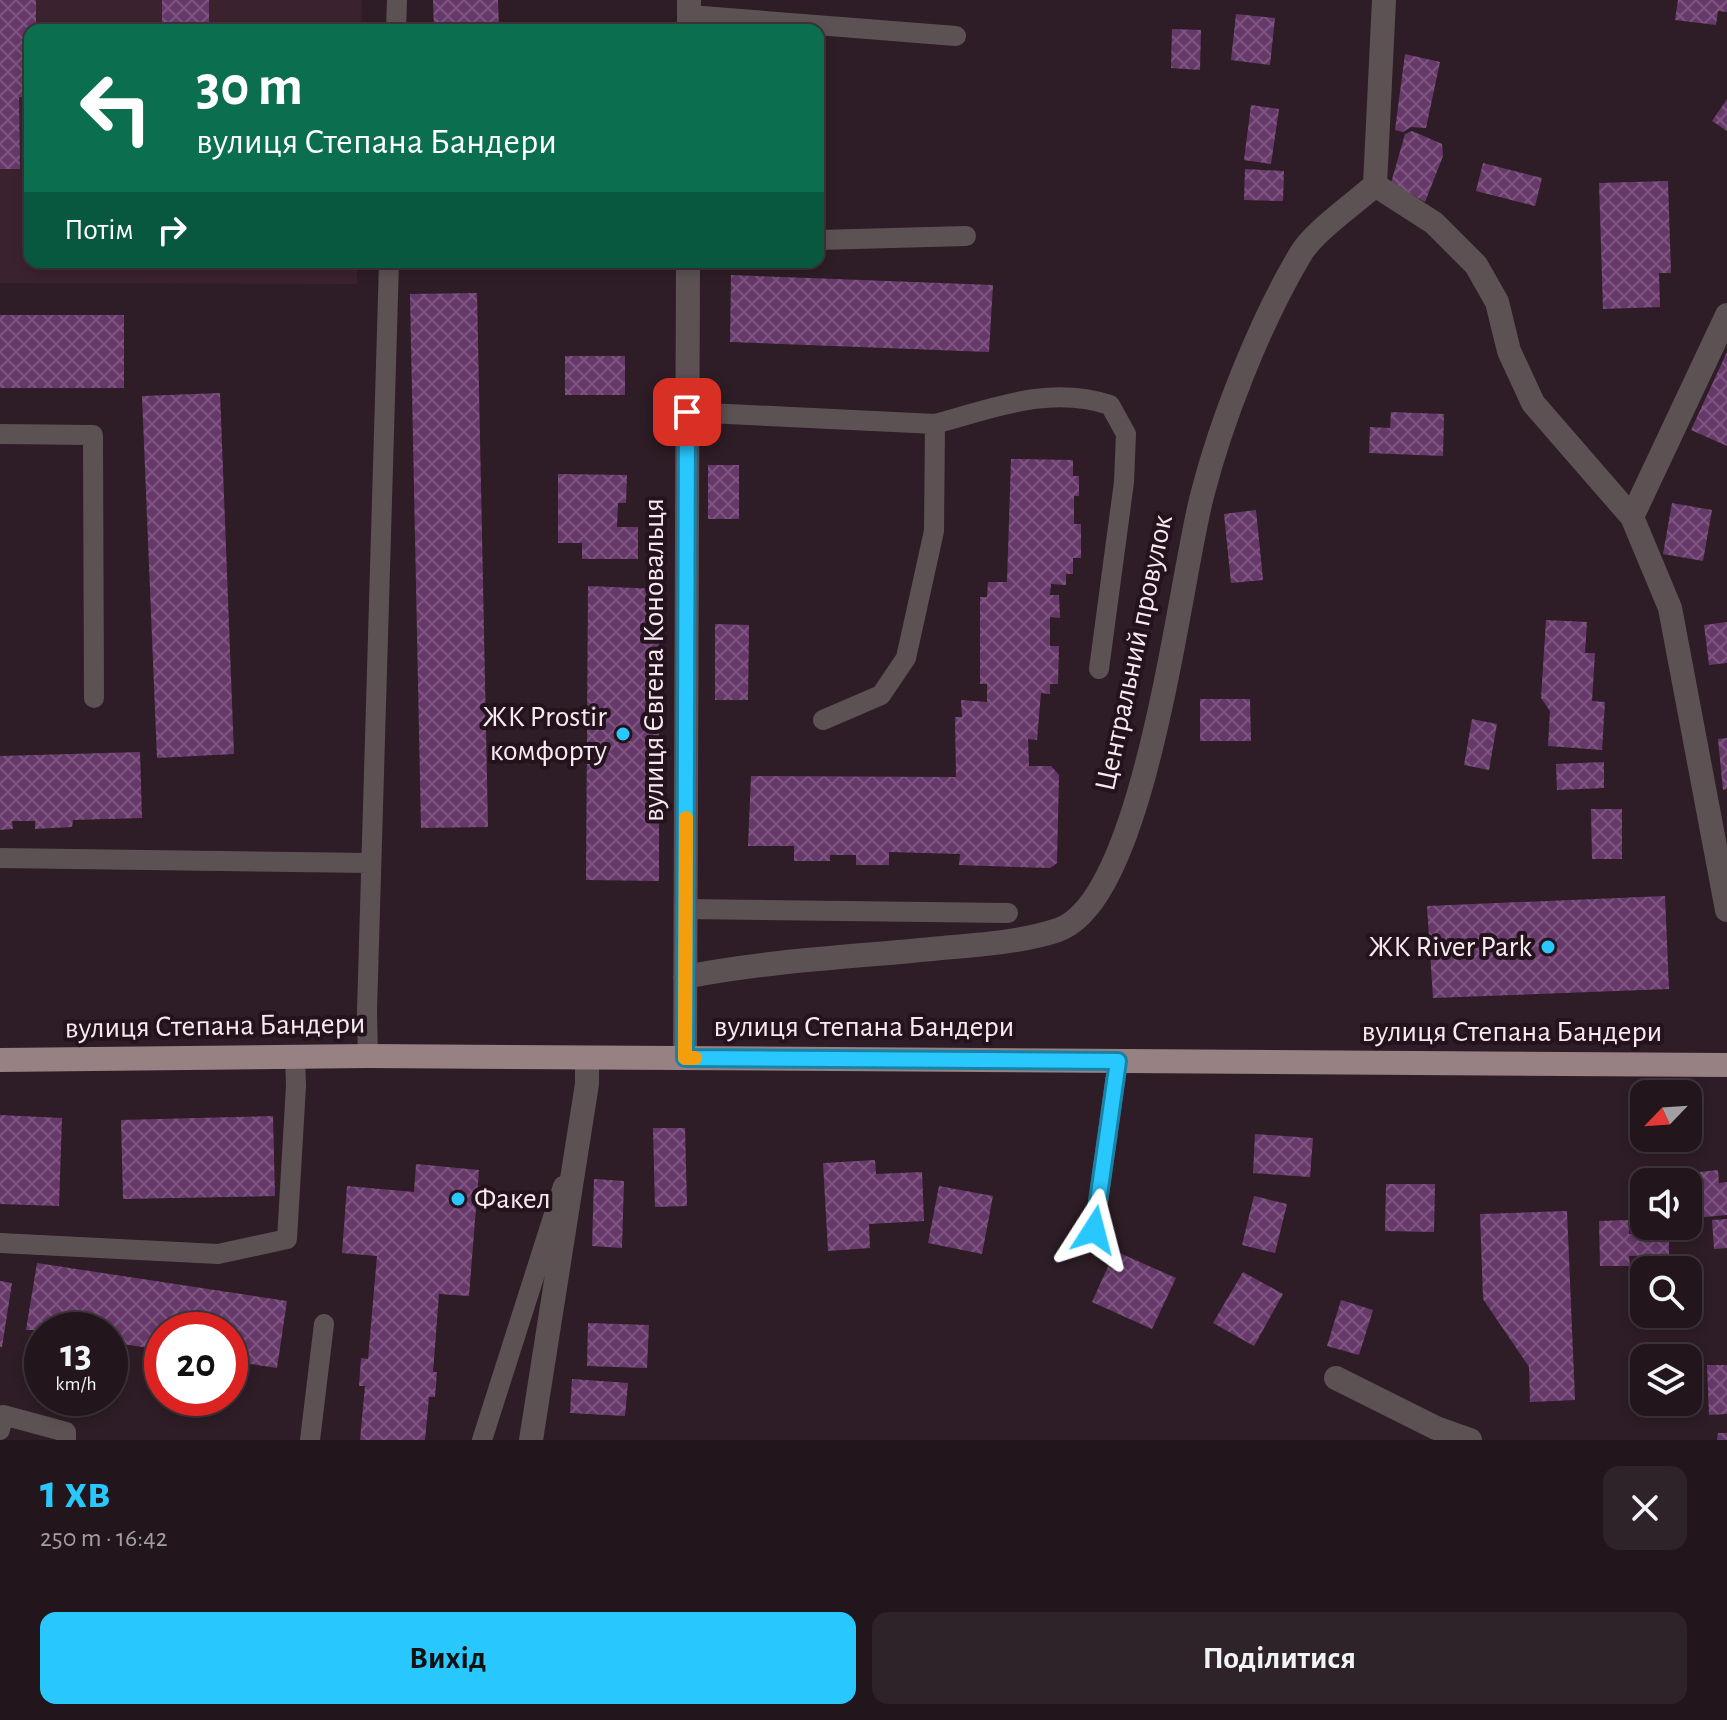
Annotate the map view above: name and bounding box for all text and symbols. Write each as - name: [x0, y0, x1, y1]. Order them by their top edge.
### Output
- icon: left: [64, 56, 168, 160]
- text: 30 m: [196, 59, 303, 115]
- text: вулиця Степана Бандери: [196, 124, 557, 160]
- icon: right: [150, 208, 194, 252]
- text: Потім: [64, 215, 134, 245]
- pin: [653, 378, 721, 446]
- icon: arrive: [665, 390, 709, 434]
- street label: вулиця Євгена Коновальця: [639, 498, 669, 822]
- street label: Центральний провулок: [1090, 512, 1178, 794]
- place label: ЖК Prostir комфорту: [483, 702, 607, 766]
- marker: ЖК Prostir комфорту: [614, 725, 632, 743]
- place label: ЖК River Park: [1368, 932, 1532, 962]
- marker: ЖК River Park: [1539, 938, 1557, 956]
- street label: вулиця Степана Бандери: [64, 1008, 366, 1044]
- street label: вулиця Степана Бандери: [714, 1012, 1014, 1042]
- street label: вулиця Степана Бандери: [1362, 1017, 1662, 1047]
- north arrow: [1630, 1080, 1702, 1152]
- map controls: [1630, 1080, 1702, 1416]
- button: sound: [1630, 1168, 1702, 1240]
- place label: Факел: [474, 1184, 551, 1214]
- position arrow: [1052, 1188, 1136, 1272]
- marker: Факел: [449, 1190, 467, 1208]
- button: search: [1630, 1256, 1702, 1328]
- speed limit sign: 20: [144, 1312, 248, 1416]
- text: 13: [60, 1334, 92, 1374]
- button: layers: [1630, 1344, 1702, 1416]
- text: km/h: [55, 1374, 97, 1394]
- button: close: [1603, 1466, 1687, 1550]
- text: 1 хв: [40, 1469, 110, 1517]
- text: 250 m · 16:42: [40, 1525, 168, 1551]
- button: Вихід: [40, 1612, 856, 1704]
- button: Поділитися: [872, 1612, 1687, 1704]

